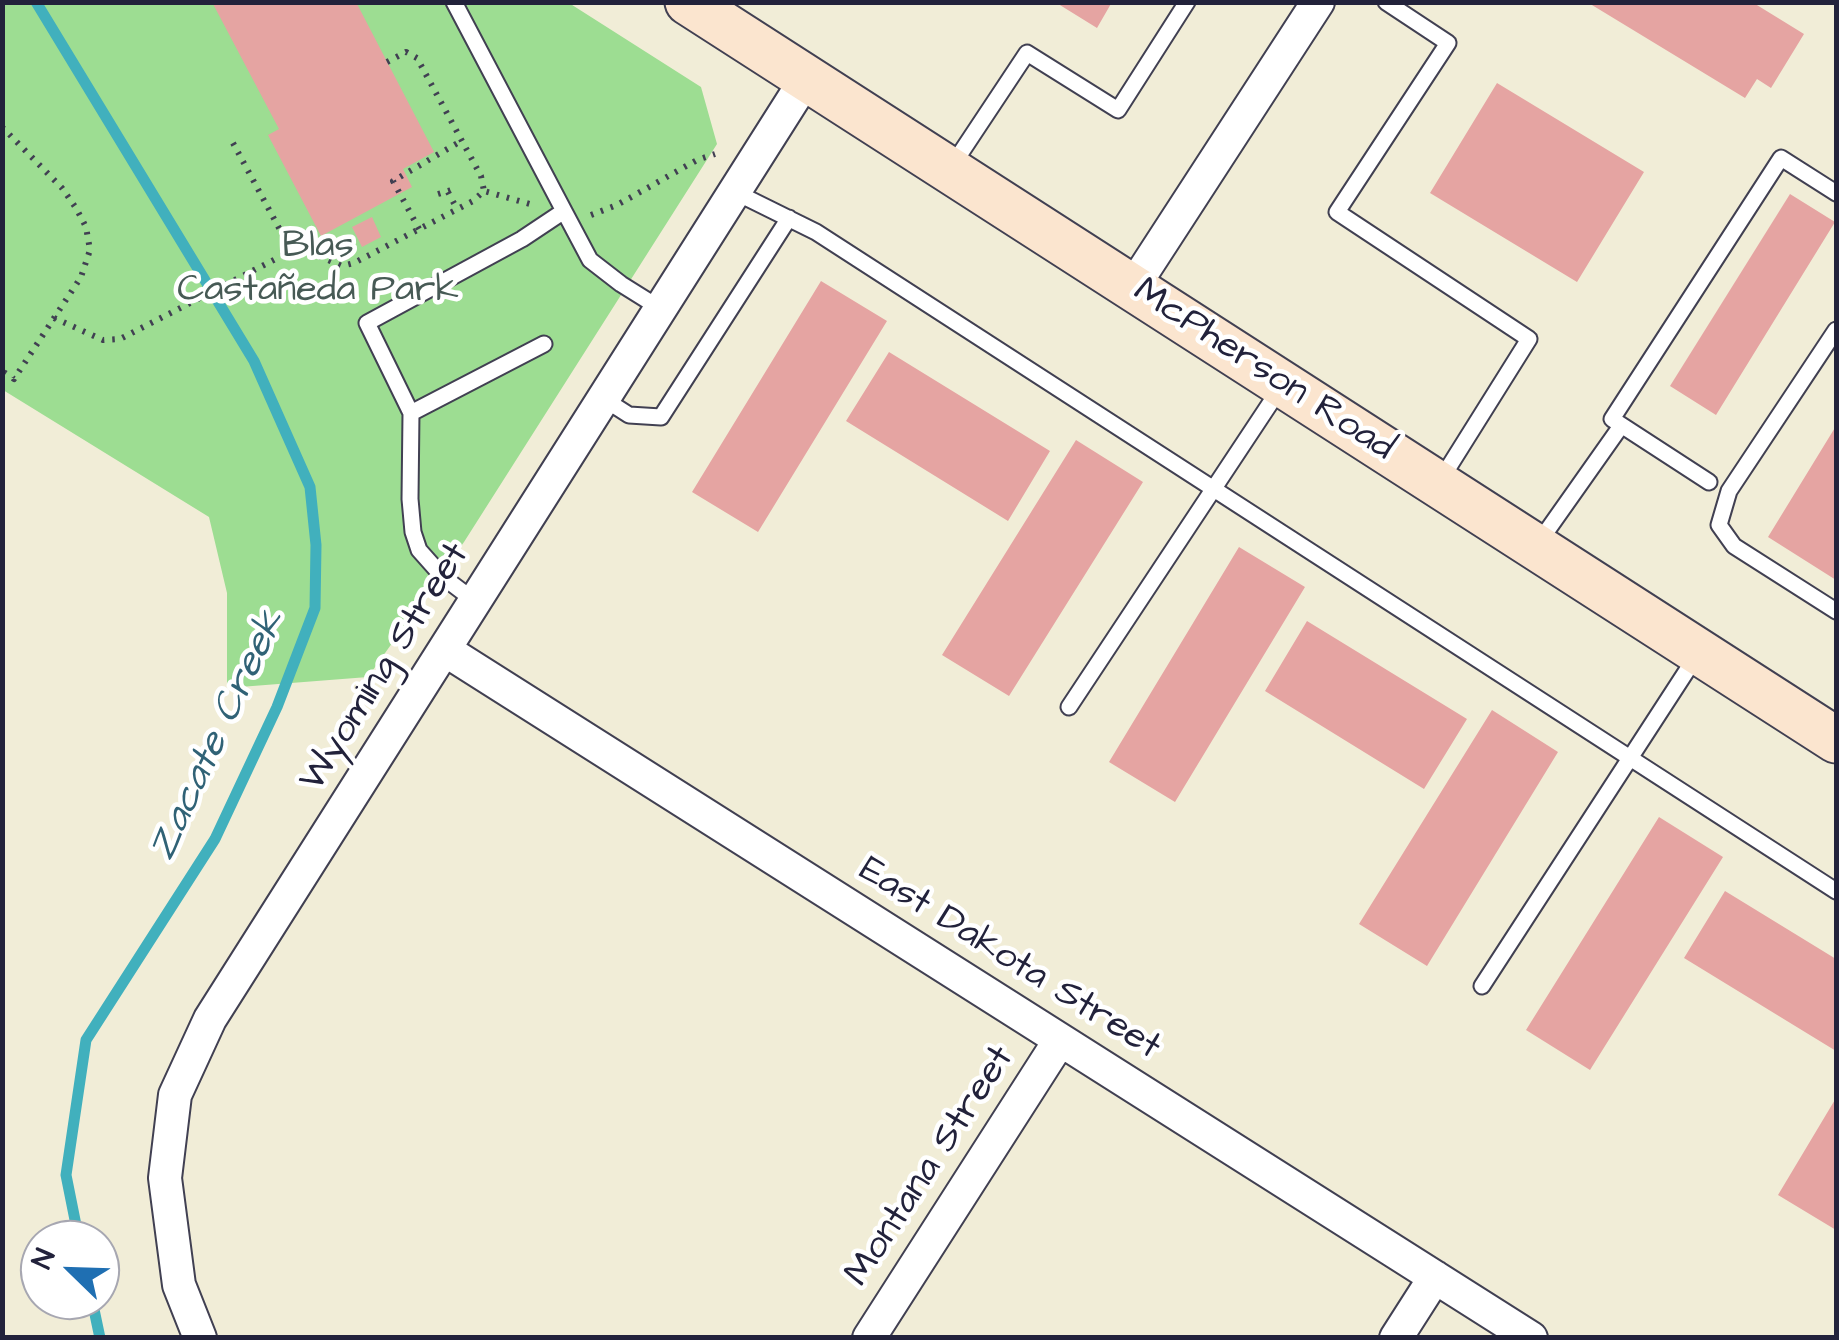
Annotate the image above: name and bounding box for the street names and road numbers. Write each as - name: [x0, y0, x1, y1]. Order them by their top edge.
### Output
- street label: McPherson Road: [1124, 270, 1402, 472]
- street label: Wyoming Street: [291, 535, 481, 801]
- street label: East Dakota Street: [850, 849, 1168, 1071]
- street label: Montana Street: [836, 1038, 1026, 1296]

